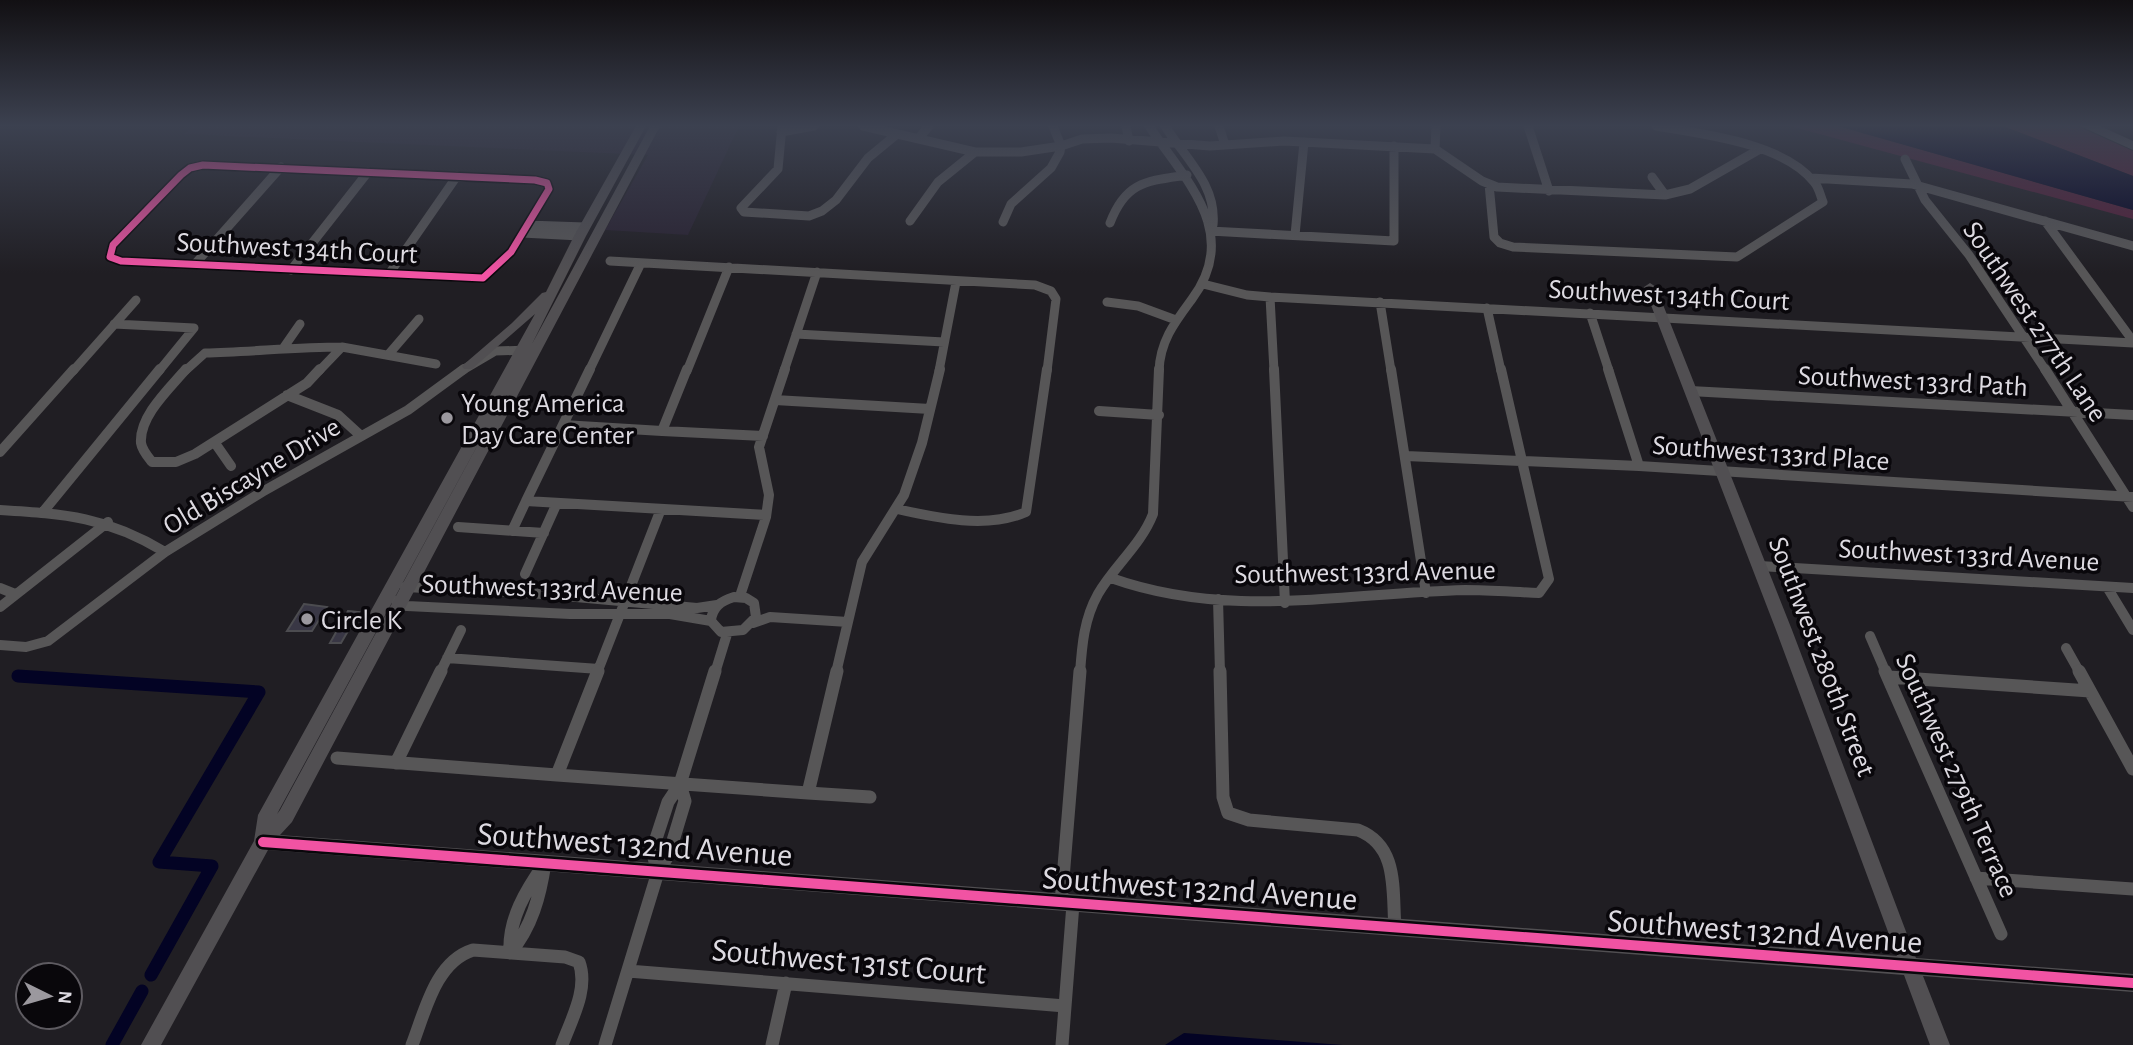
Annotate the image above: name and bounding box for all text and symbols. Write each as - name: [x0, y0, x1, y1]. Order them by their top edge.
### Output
- street label: Southwest 277th Lane: [1957, 217, 2112, 427]
- street label: Southwest 134th Court: [176, 229, 418, 269]
- street label: Southwest 134th Court: [1548, 276, 1790, 316]
- street label: Southwest 133rd Path: [1797, 362, 2029, 402]
- place label: Young America Day Care Center: [461, 390, 634, 450]
- marker: Young America Day Care Center: [439, 410, 455, 426]
- street label: Old Biscayne Drive: [159, 413, 345, 541]
- street label: Southwest 133rd Place: [1651, 432, 1890, 476]
- street label: Southwest 280th Street: [1763, 533, 1880, 780]
- street label: Southwest 133rd Avenue: [1838, 535, 2100, 577]
- street label: Southwest 133rd Avenue: [1234, 557, 1496, 589]
- street label: Southwest 133rd Avenue: [421, 570, 683, 608]
- place label: Circle K: [321, 607, 403, 635]
- marker: Circle K: [299, 611, 315, 627]
- street label: Southwest 279th Terrace: [1890, 650, 2023, 902]
- street label: Southwest 132nd Avenue: [476, 818, 794, 873]
- street label: Southwest 132nd Avenue: [1041, 862, 1359, 917]
- street label: Southwest 132nd Avenue: [1606, 905, 1924, 960]
- street label: Southwest 131st Court: [710, 934, 988, 991]
- north arrow: [14, 961, 84, 1031]
- text: N: [54, 990, 74, 1005]

